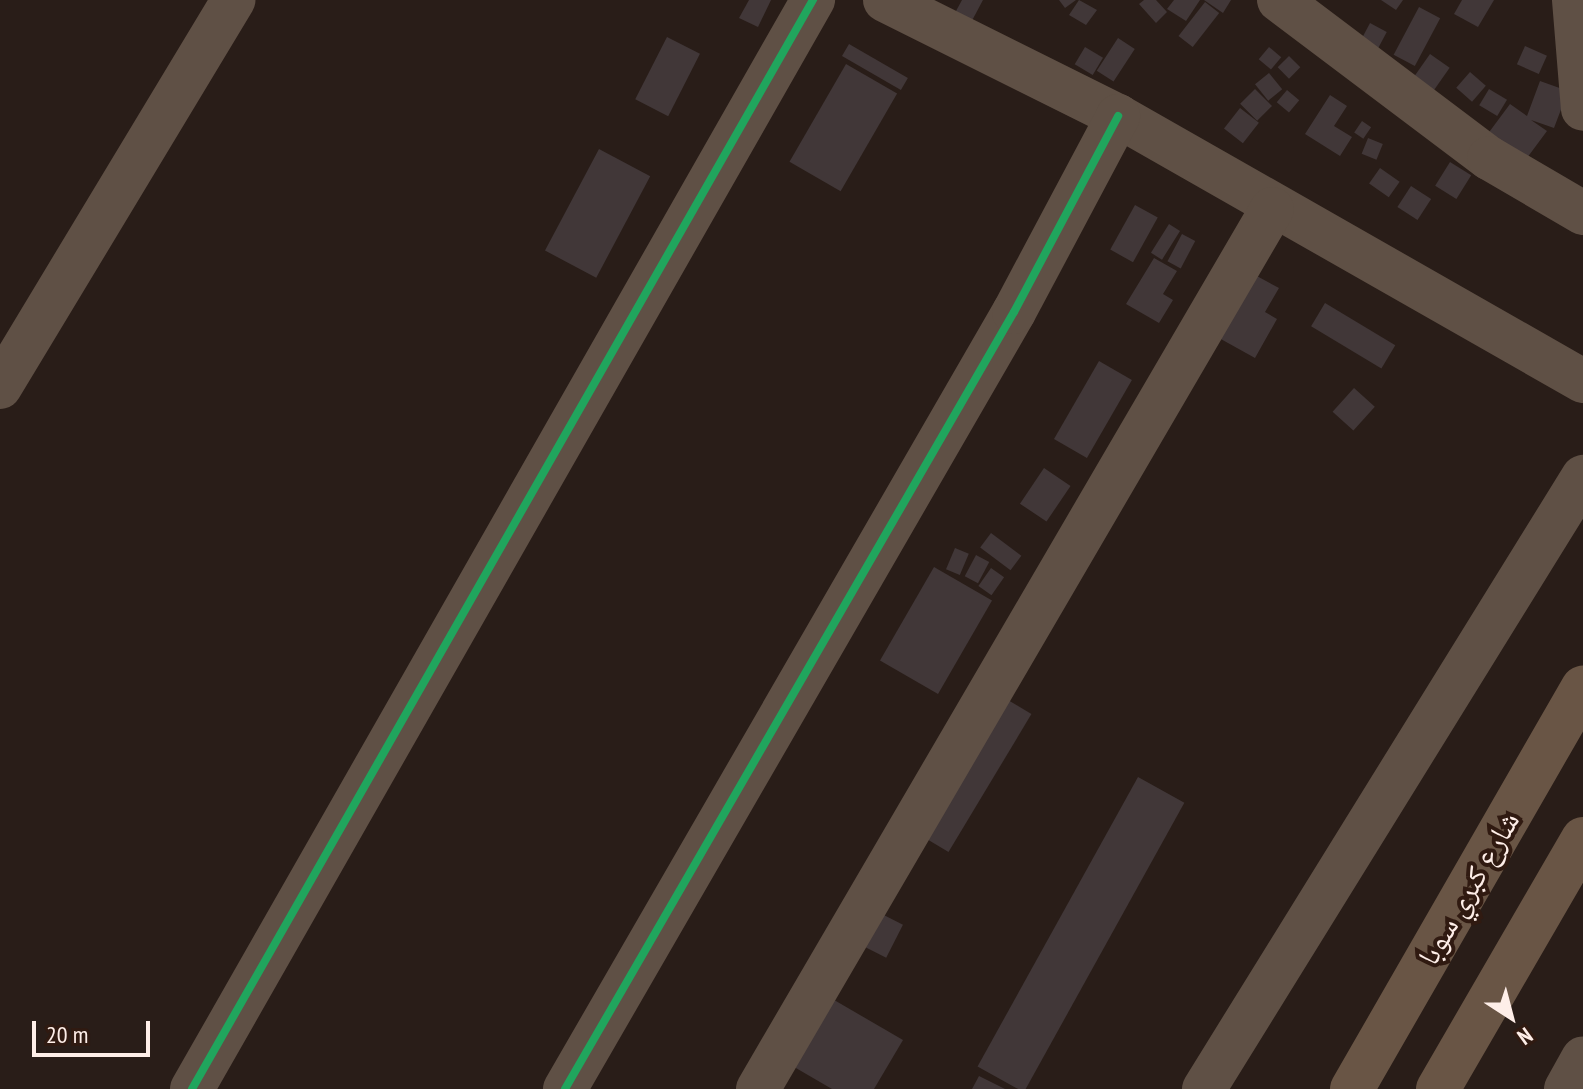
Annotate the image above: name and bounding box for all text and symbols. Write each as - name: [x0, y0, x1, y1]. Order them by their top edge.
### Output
- street label: شارع كبري سوبا: [1410, 805, 1526, 971]
- north arrow: [1471, 977, 1551, 1057]
- scale bar: [36, 1005, 154, 1055]
- text: 20 m: [46, 1019, 88, 1050]
- text: N: [1512, 1022, 1538, 1051]

